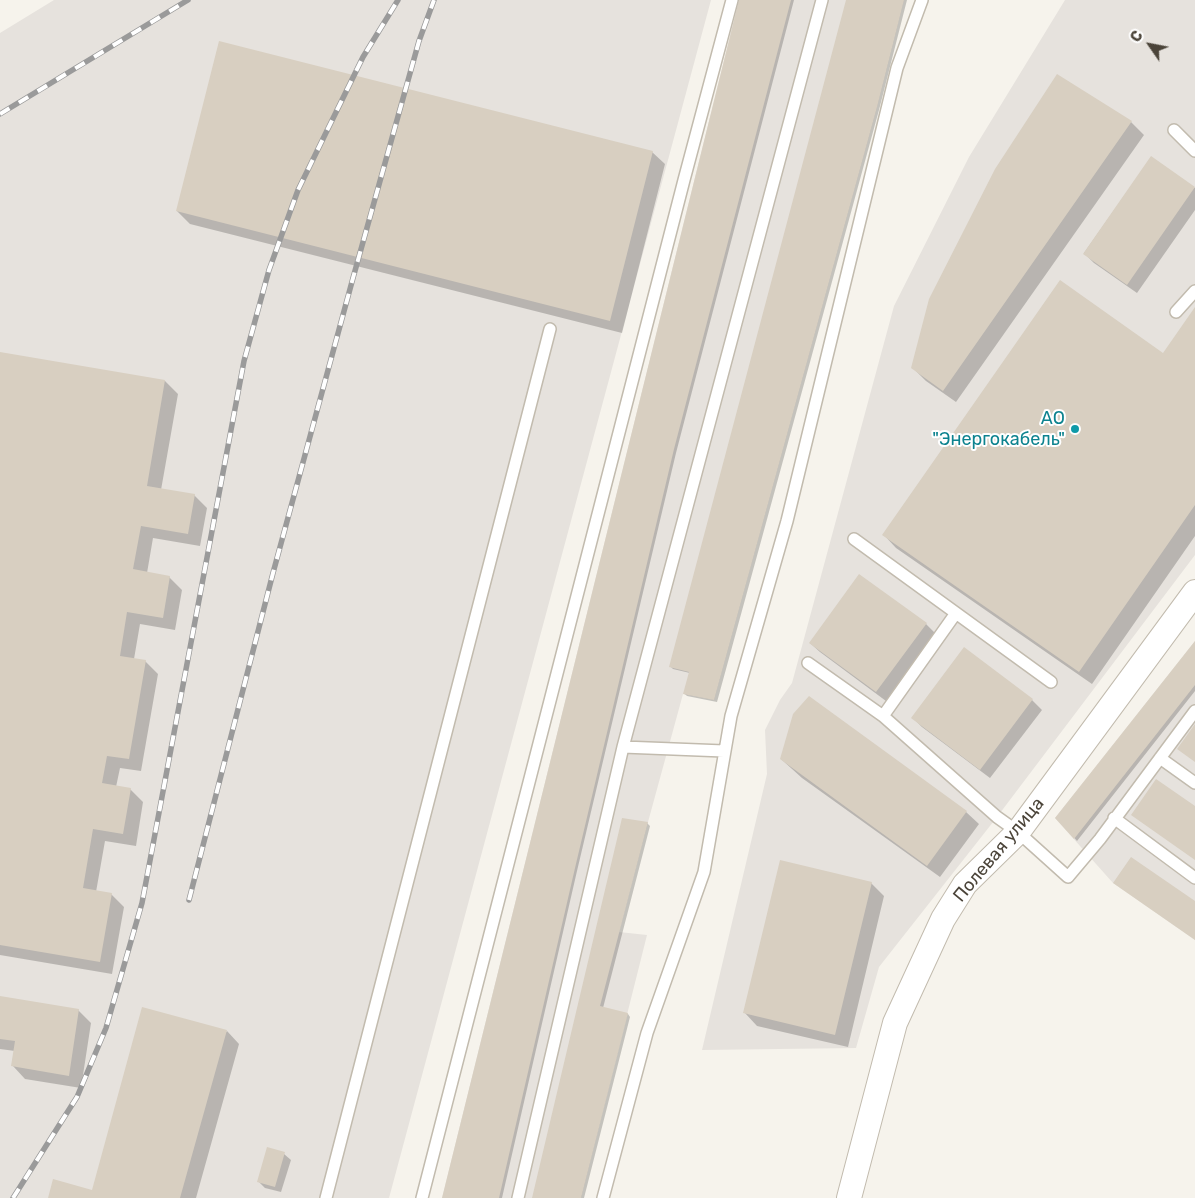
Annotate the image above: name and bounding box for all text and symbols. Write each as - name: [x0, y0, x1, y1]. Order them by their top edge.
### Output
- north arrow: [1125, 20, 1175, 70]
- text: С: [1127, 28, 1147, 45]
- place label: АО "Энергокабель": [932, 408, 1065, 450]
- marker: АО "Энергокабель": [1069, 423, 1081, 435]
- street label: Полевая улица: [949, 793, 1049, 907]

